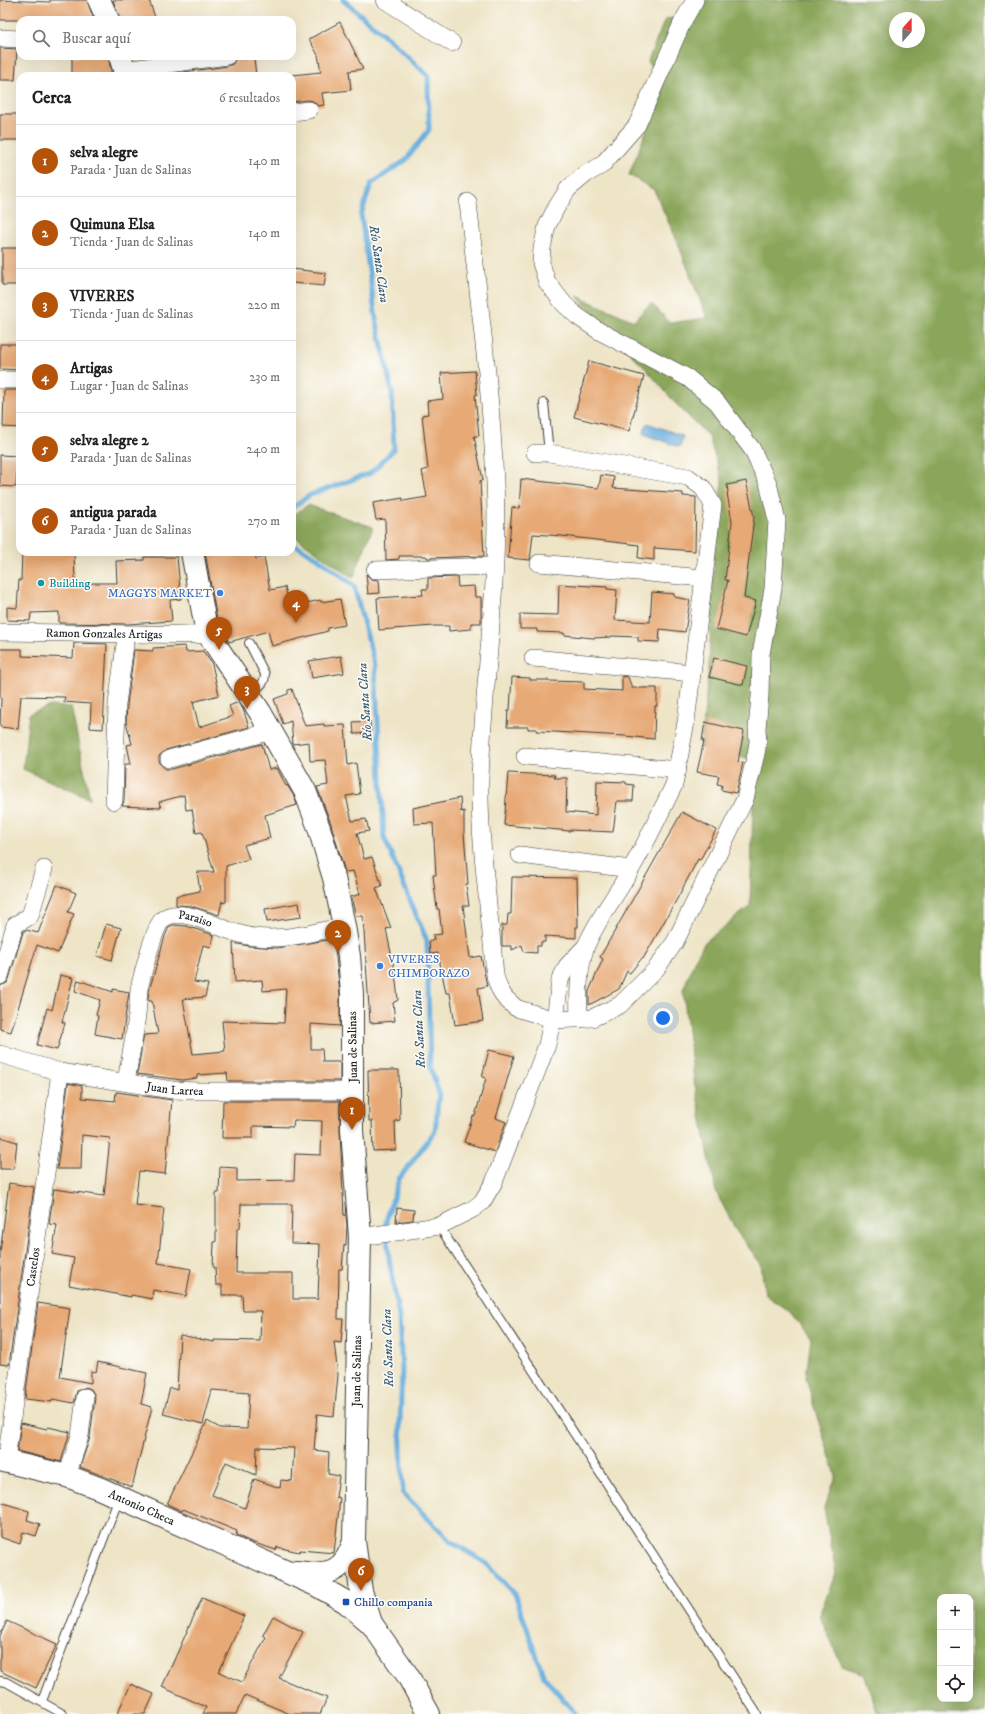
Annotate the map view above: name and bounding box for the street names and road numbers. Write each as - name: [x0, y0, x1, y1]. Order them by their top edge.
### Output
- street label: Ramon Gonzales Artigas: [46, 625, 162, 642]
- street label: Paraiso: [178, 907, 215, 930]
- street label: Juan de Salinas: [345, 1011, 361, 1084]
- street label: Juan Larrea: [145, 1078, 204, 1099]
- street label: Castelos: [23, 1246, 43, 1287]
- street label: Juan de Salinas: [349, 1335, 365, 1408]
- street label: Antonio Checa: [106, 1486, 178, 1529]

